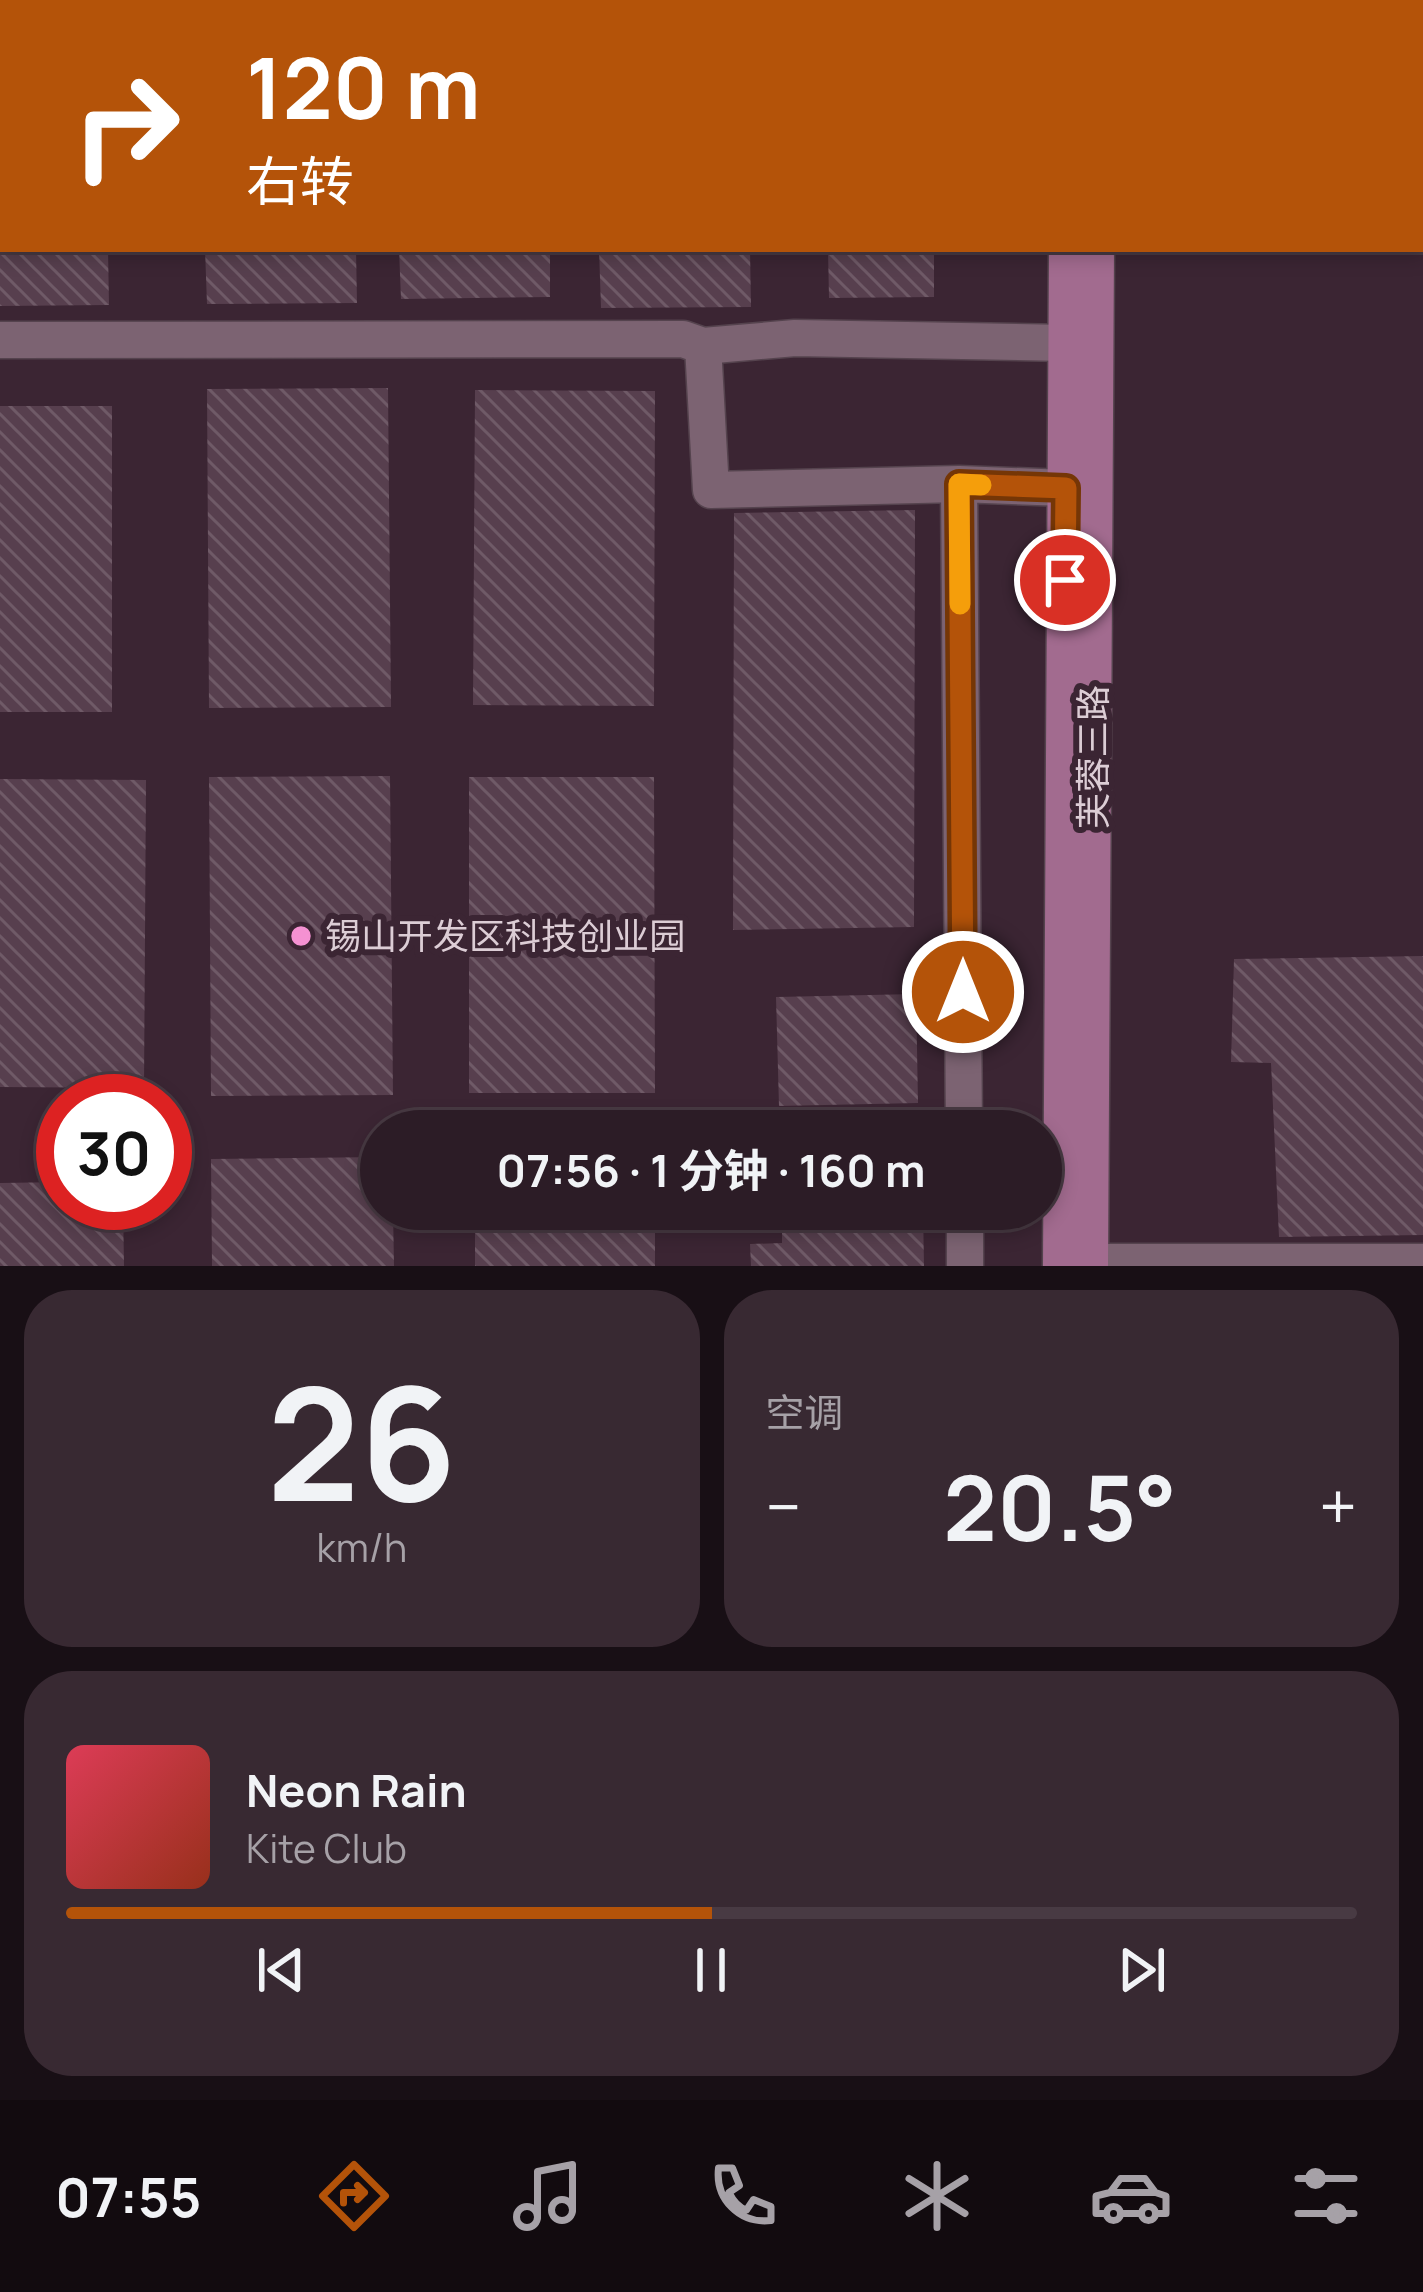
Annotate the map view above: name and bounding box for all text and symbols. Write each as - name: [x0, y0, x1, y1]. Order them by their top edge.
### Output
- text: 120 m: [246, 29, 480, 144]
- icon: right: [48, 48, 204, 204]
- text: 右转: [246, 143, 354, 217]
- pin: [1014, 529, 1116, 631]
- icon: arrive: [1032, 547, 1098, 613]
- street label: 芙蓉三路: [1068, 685, 1117, 829]
- place label: 锡山开发区科技创业园: [325, 911, 685, 960]
- marker: 锡山开发区科技创业园: [288, 923, 314, 949]
- position arrow: [900, 929, 1026, 1055]
- speed limit sign: 30: [36, 1074, 192, 1230]
- text: 07:56 · 1 分钟 · 160 m: [497, 1139, 925, 1201]
- text: 26: [267, 1335, 457, 1548]
- text: 空调: [766, 1385, 844, 1439]
- text: 20.5°: [943, 1445, 1177, 1568]
- text: −: [766, 1461, 801, 1551]
- text: +: [1319, 1461, 1357, 1551]
- text: km/h: [316, 1520, 407, 1574]
- text: Neon Rain: [246, 1759, 467, 1821]
- text: Kite Club: [246, 1821, 407, 1875]
- icon: previous: [248, 1937, 314, 2003]
- icon: pause: [678, 1937, 744, 2003]
- icon: next: [1109, 1937, 1175, 2003]
- icon: directions: [312, 2154, 396, 2238]
- icon: music: [506, 2154, 590, 2238]
- icon: phone: [701, 2154, 785, 2238]
- icon: climate: [895, 2154, 979, 2238]
- icon: car: [1089, 2154, 1173, 2238]
- icon: filters: [1284, 2154, 1368, 2238]
- text: 07:55: [55, 2159, 201, 2233]

